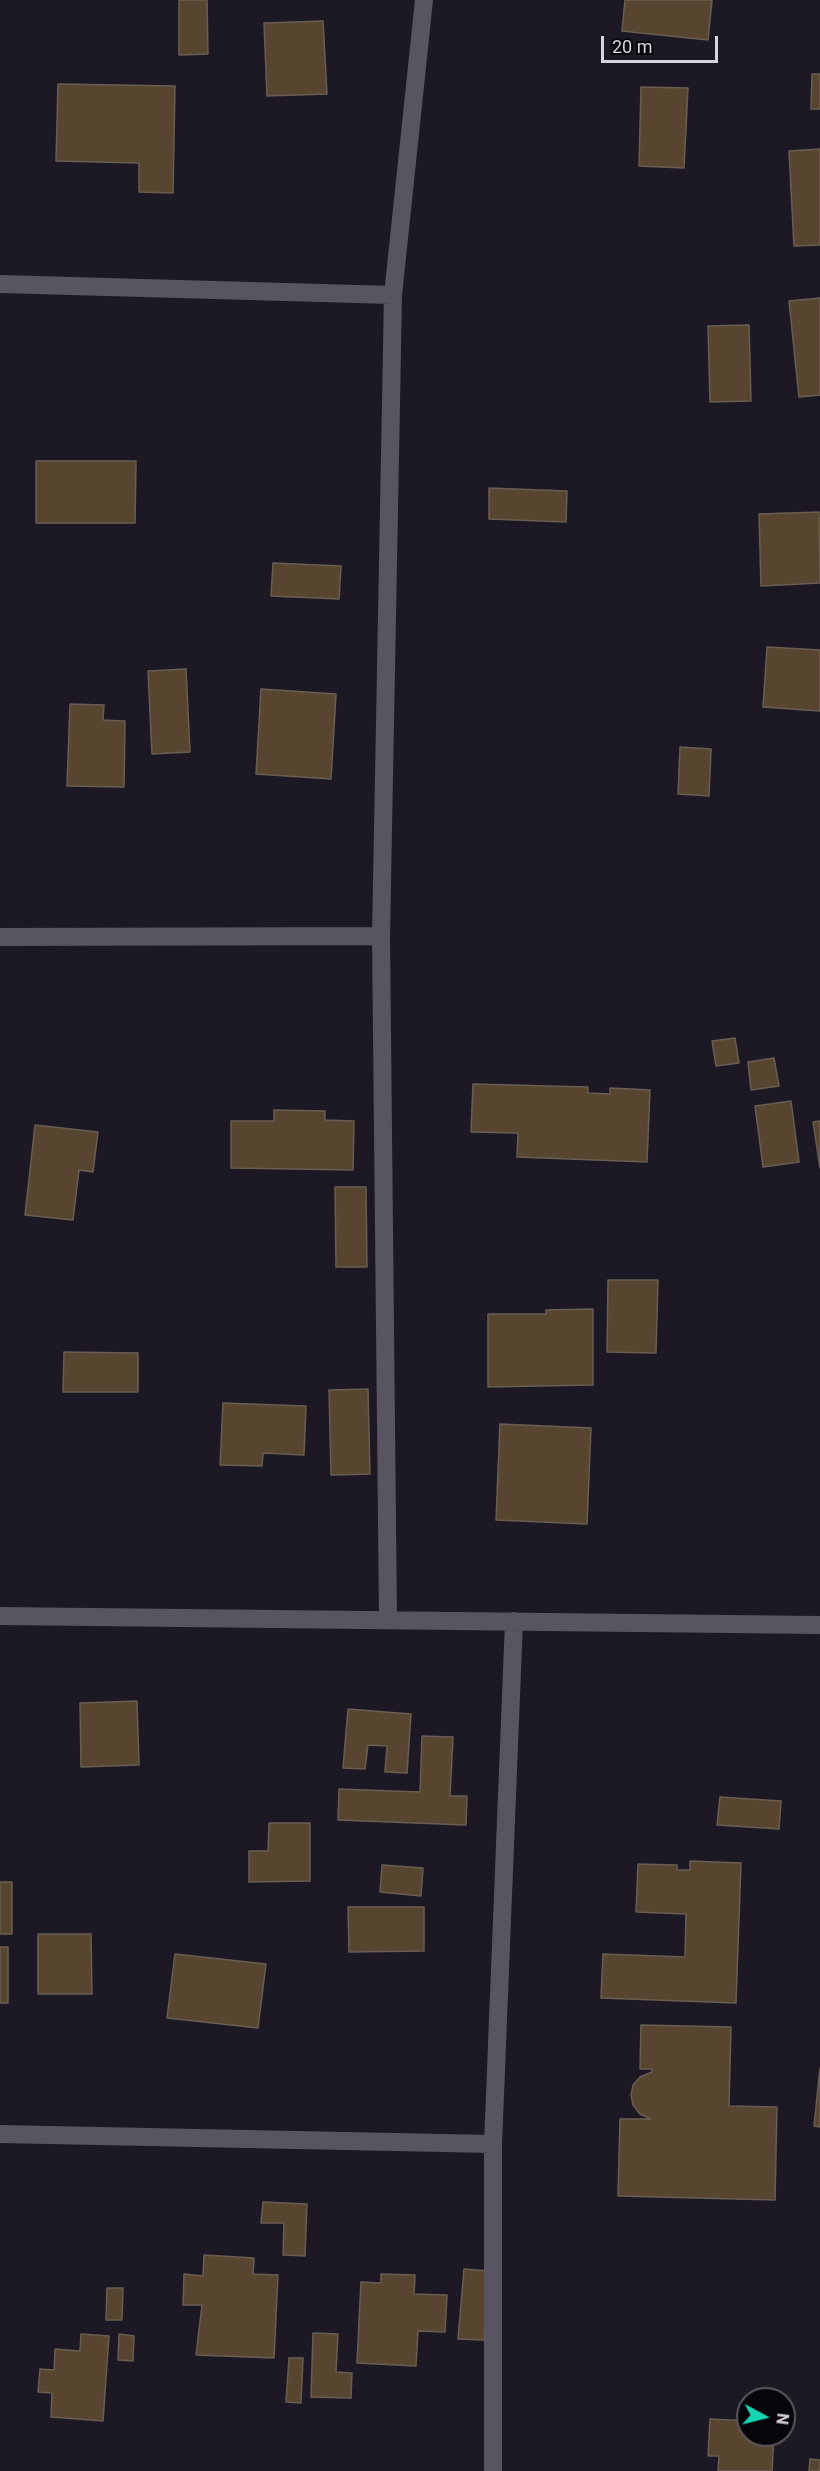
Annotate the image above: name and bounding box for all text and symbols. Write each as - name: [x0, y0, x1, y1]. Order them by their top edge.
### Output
- scale bar: [604, 24, 721, 62]
- text: 20 m: [612, 36, 652, 57]
- north arrow: [736, 2387, 796, 2447]
- text: N: [772, 2412, 792, 2426]

